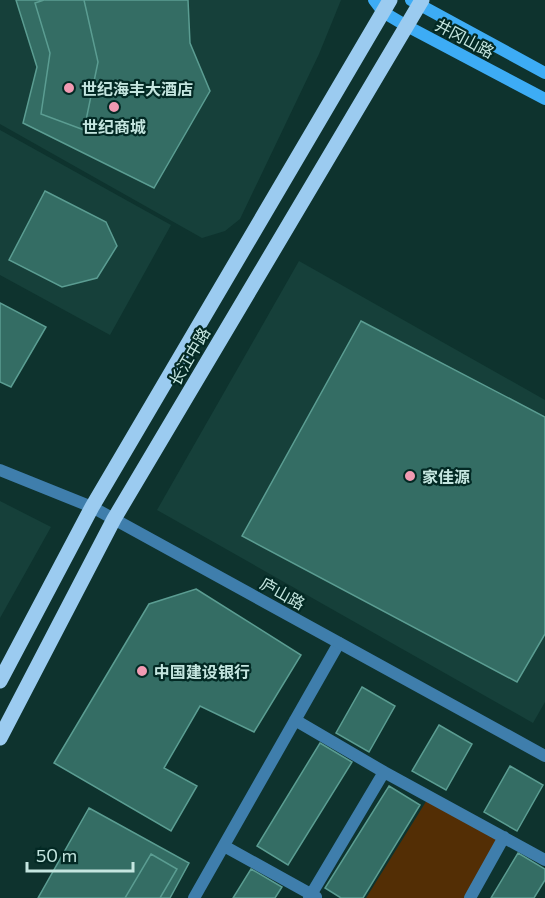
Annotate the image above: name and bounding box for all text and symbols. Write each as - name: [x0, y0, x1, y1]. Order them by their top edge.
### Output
- street label: 井冈山路: [432, 15, 498, 61]
- place label: 世纪海丰大酒店: [81, 79, 193, 98]
- marker: 世纪海丰大酒店: [62, 81, 76, 95]
- marker: 世纪商城: [107, 100, 121, 114]
- place label: 世纪商城: [82, 117, 146, 136]
- street label: 长江中路: [165, 324, 213, 388]
- place label: 家佳源: [422, 467, 470, 486]
- marker: 家佳源: [403, 469, 417, 483]
- street label: 庐山路: [257, 573, 309, 613]
- place label: 中国建设银行: [154, 662, 250, 681]
- marker: 中国建设银行: [135, 664, 149, 678]
- scale bar: [27, 835, 134, 873]
- text: 50 m: [36, 844, 77, 866]

